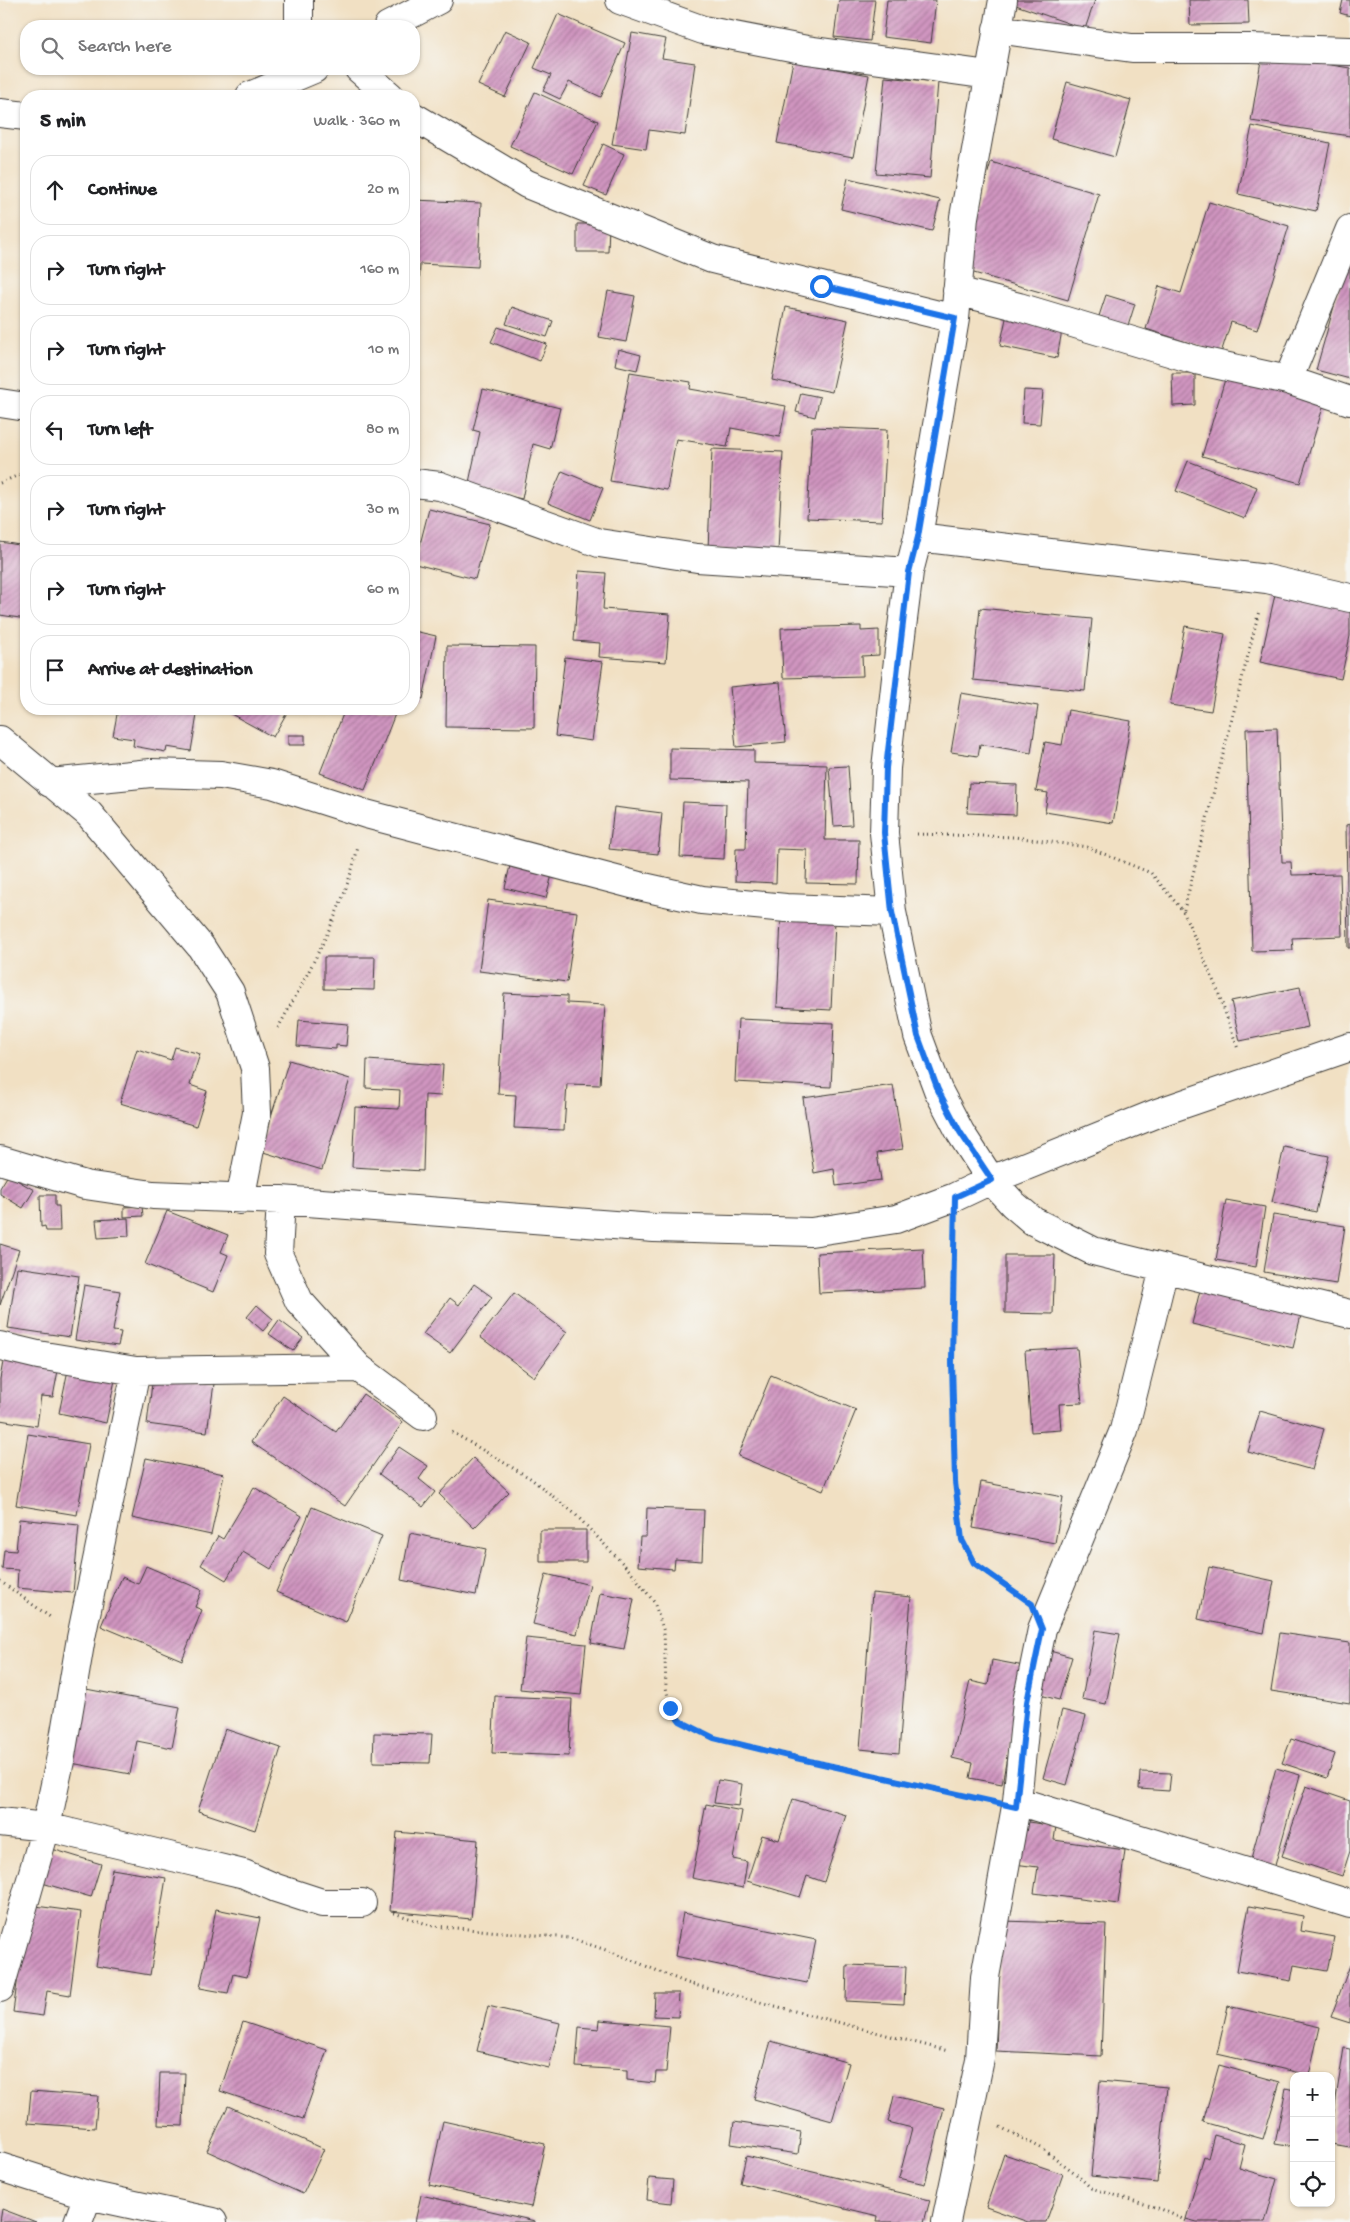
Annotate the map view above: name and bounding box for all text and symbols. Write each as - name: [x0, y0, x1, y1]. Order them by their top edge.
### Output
- search box: [20, 20, 420, 75]
- icon: search: [38, 34, 66, 62]
- text: Search here: [78, 36, 172, 59]
- text: 5 min: [40, 110, 85, 135]
- text: Walk · 360 m: [314, 113, 400, 132]
- icon: ahead: [41, 176, 69, 204]
- text: Continue: [88, 179, 157, 202]
- text: 20 m: [367, 181, 399, 200]
- icon: right: [41, 256, 69, 284]
- text: Turn right: [88, 259, 164, 282]
- text: 160 m: [360, 261, 399, 280]
- route start: [810, 275, 833, 298]
- icon: right: [41, 336, 69, 364]
- text: Turn right: [88, 339, 164, 362]
- text: 10 m: [368, 341, 399, 360]
- icon: left: [41, 416, 69, 444]
- text: Turn left: [88, 419, 152, 442]
- text: 80 m: [366, 421, 399, 440]
- icon: right: [41, 496, 69, 524]
- text: Turn right: [88, 499, 164, 522]
- text: 30 m: [366, 501, 399, 520]
- icon: right: [41, 576, 69, 604]
- text: Turn right: [88, 579, 164, 602]
- text: 60 m: [367, 581, 399, 600]
- icon: arrive: [41, 656, 69, 684]
- text: Arrive at destination: [88, 659, 252, 682]
- route end: [659, 1697, 682, 1720]
- map controls: [1290, 2072, 1335, 2207]
- button: +: [1290, 2072, 1335, 2117]
- button: −: [1290, 2117, 1335, 2162]
- button: locate: [1290, 2162, 1335, 2207]

